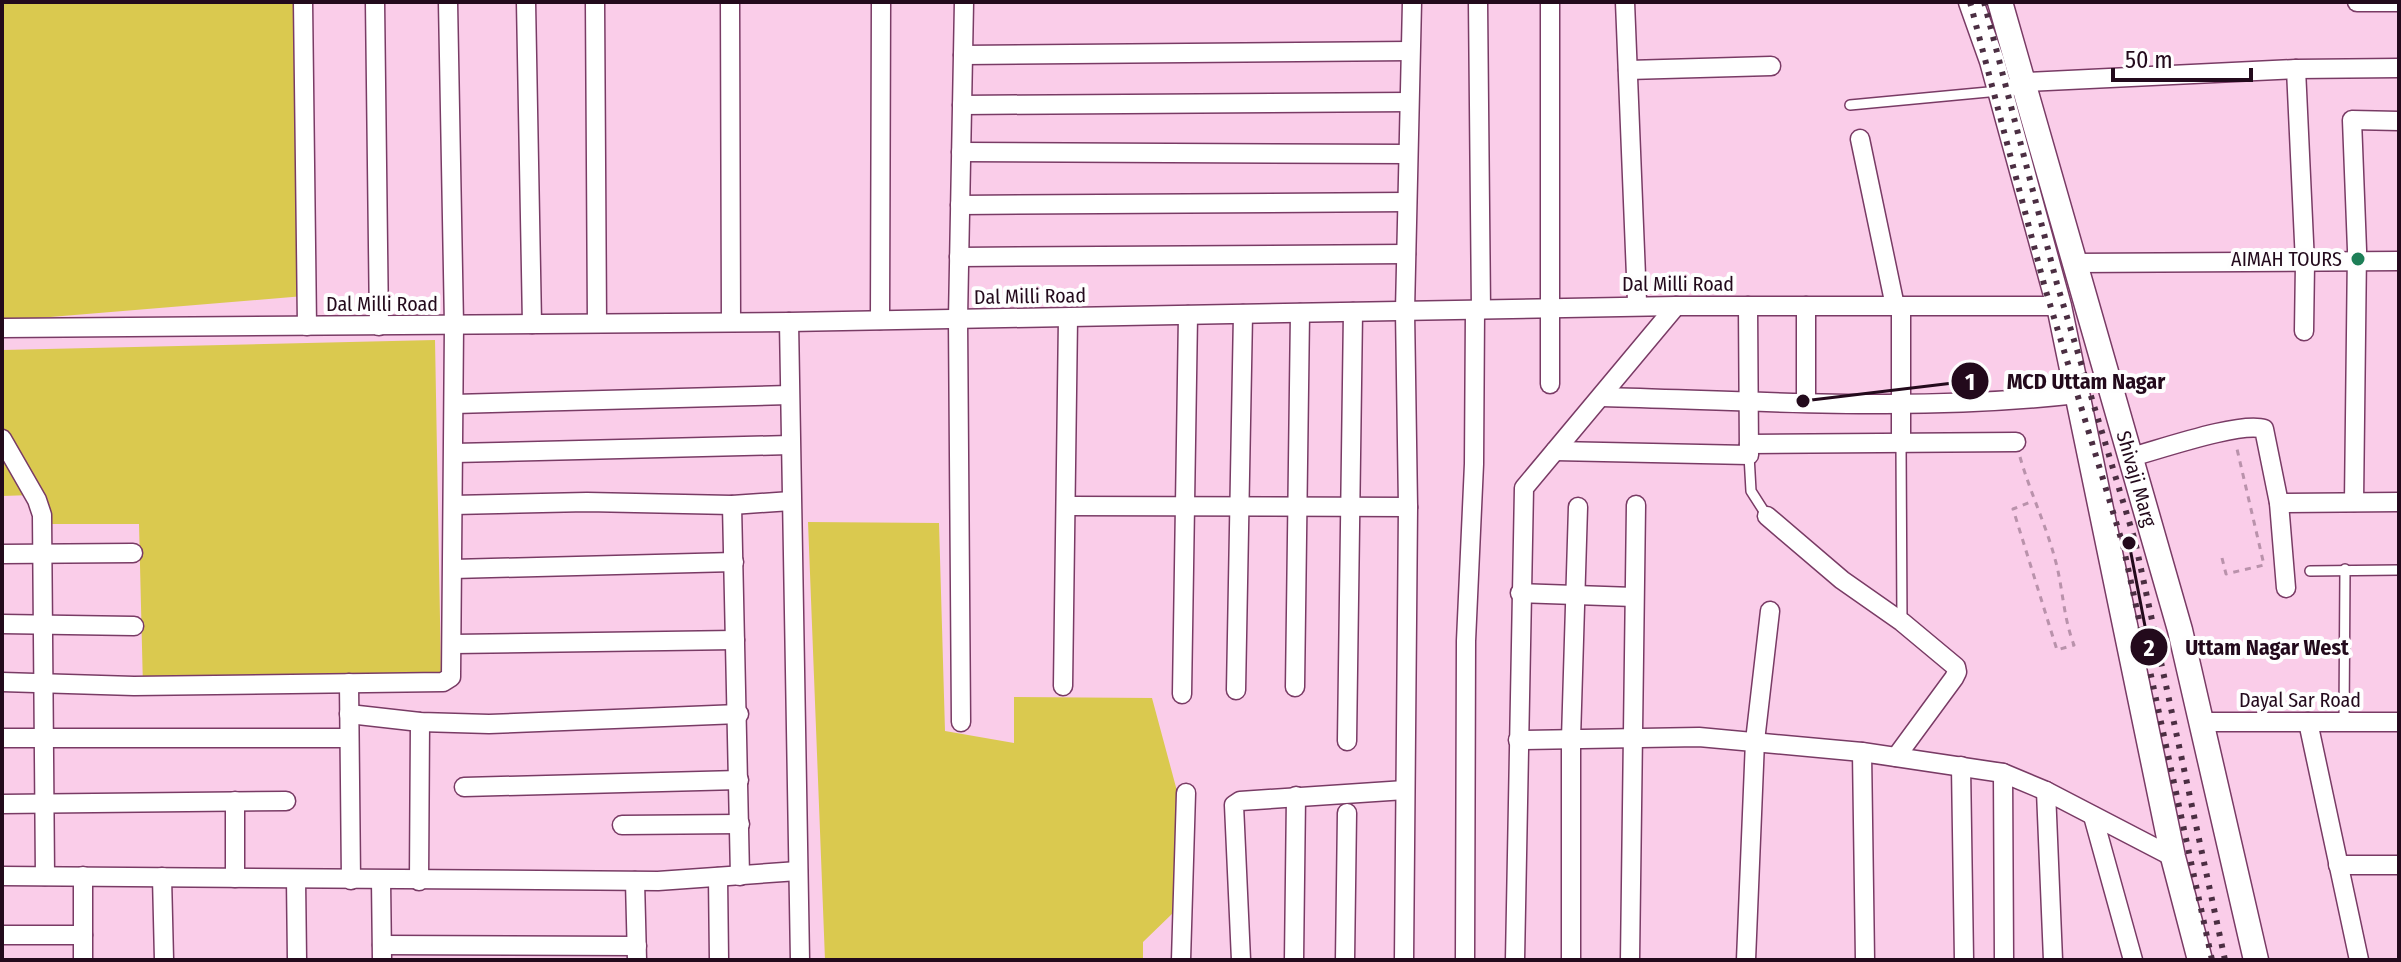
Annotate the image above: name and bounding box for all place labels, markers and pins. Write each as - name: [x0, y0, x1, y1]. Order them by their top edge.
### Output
- place label: AIMAH TOURS: [2231, 247, 2342, 271]
- marker: AIMAH TOURS: [2349, 250, 2367, 268]
- callout: MCD Uttam Nagar: [1950, 358, 2181, 404]
- callout: Uttam Nagar West: [2129, 624, 2365, 670]

